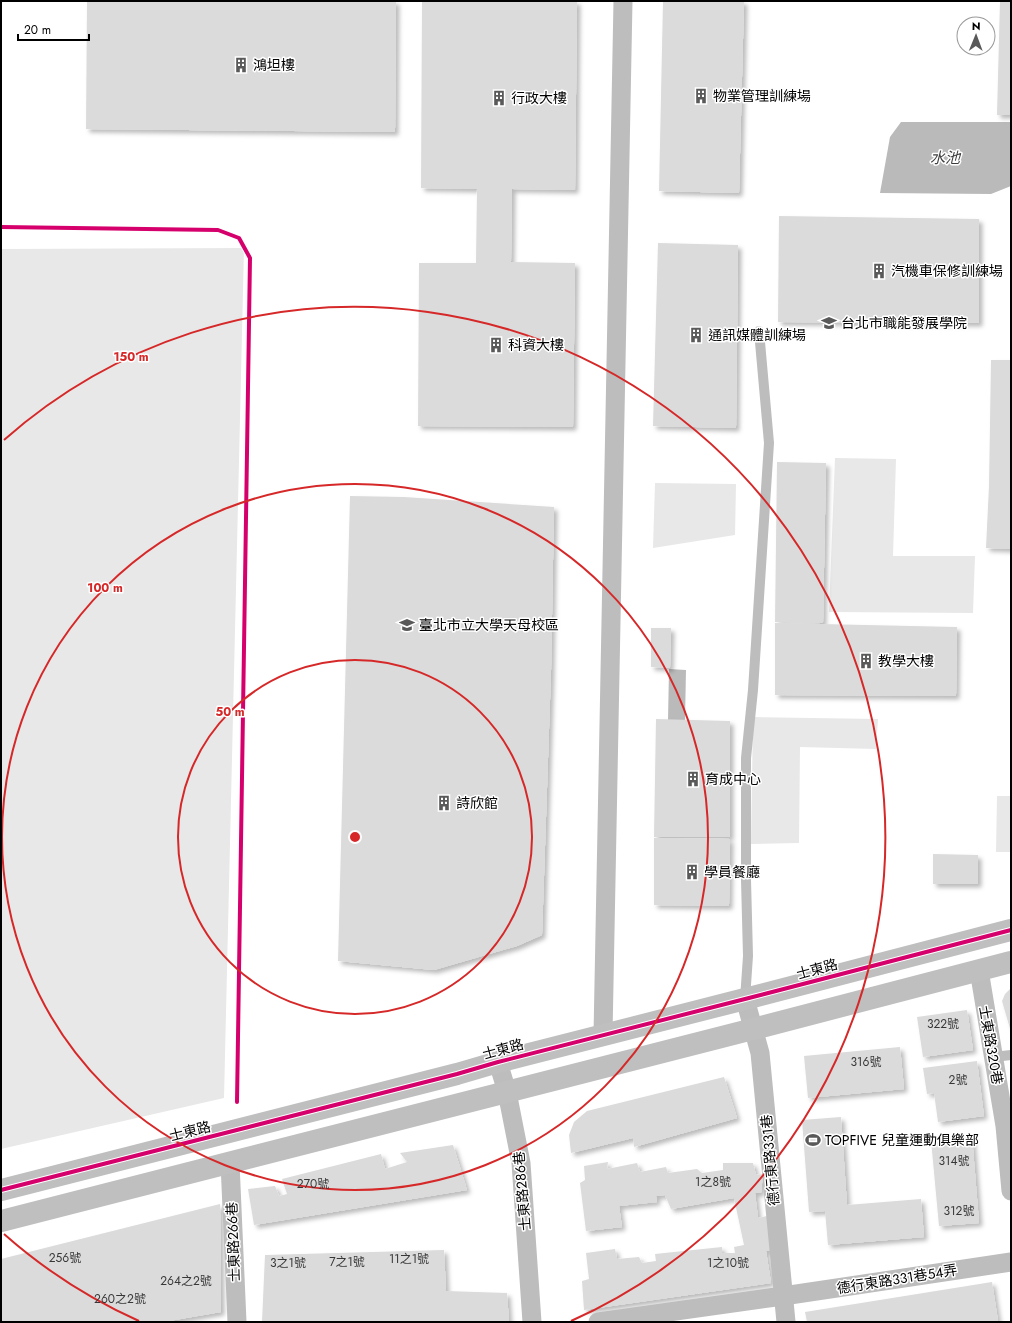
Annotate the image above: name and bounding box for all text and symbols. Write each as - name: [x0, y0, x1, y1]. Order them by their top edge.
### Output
- scale bar: [18, 16, 89, 42]
- north arrow: [956, 16, 996, 56]
- text: N: [972, 18, 981, 34]
- text: 20 m: [24, 21, 51, 39]
- place label: 鴻坦樓: [253, 55, 295, 75]
- building icon: 鴻坦樓: [232, 56, 250, 74]
- place label: 物業管理訓練場: [713, 86, 811, 106]
- building icon: 物業管理訓練場: [692, 87, 710, 105]
- place label: 行政大樓: [511, 88, 567, 108]
- building icon: 行政大樓: [490, 89, 508, 107]
- water label: 水池: [930, 147, 962, 169]
- place label: 汽機車保修訓練場: [891, 261, 1003, 281]
- building icon: 汽機車保修訓練場: [870, 262, 888, 280]
- place label: 台北市職能發展學院: [841, 313, 967, 333]
- school or university icon: 台北市職能發展學院: [820, 314, 838, 332]
- place label: 通訊媒體訓練場: [708, 325, 806, 345]
- building icon: 通訊媒體訓練場: [687, 326, 705, 344]
- place label: 科資大樓: [508, 335, 564, 355]
- building icon: 科資大樓: [487, 336, 505, 354]
- text: 150 m: [113, 348, 149, 366]
- text: 100 m: [87, 579, 123, 597]
- place label: 臺北市立大學天母校區: [419, 615, 559, 635]
- school or university icon: 臺北市立大學天母校區: [398, 616, 416, 634]
- place label: 教學大樓: [878, 651, 934, 671]
- building icon: 教學大樓: [857, 652, 875, 670]
- text: 50 m: [215, 703, 245, 721]
- place label: 育成中心: [705, 769, 761, 789]
- building icon: 育成中心: [684, 770, 702, 788]
- place label: 詩欣館: [456, 793, 498, 813]
- building icon: 詩欣館: [435, 794, 453, 812]
- centre of rings: [348, 830, 362, 844]
- place label: 學員餐廳: [704, 862, 760, 882]
- building icon: 學員餐廳: [683, 863, 701, 881]
- street label: 士東路: [794, 954, 840, 984]
- street label: 士東路320巷: [974, 1004, 1008, 1086]
- house number: 322號: [927, 1015, 959, 1033]
- street label: 士東路: [480, 1034, 526, 1064]
- house number: 316號: [851, 1053, 881, 1071]
- house number: 2號: [949, 1071, 967, 1089]
- street label: 德行東路331巷: [756, 1114, 784, 1206]
- street label: 士東路: [167, 1116, 213, 1146]
- place label: TOPFIVE 兒童運動俱樂部: [825, 1130, 979, 1150]
- sports icon: TOPFIVE 兒童運動俱樂部: [804, 1131, 822, 1149]
- street label: 士東路286巷: [509, 1150, 535, 1232]
- house number: 314號: [939, 1152, 969, 1170]
- house number: 1之8號: [695, 1173, 731, 1191]
- house number: 270號: [297, 1175, 329, 1193]
- street label: 士東路266巷: [222, 1202, 244, 1282]
- house number: 312號: [944, 1202, 974, 1220]
- house number: 256號: [49, 1249, 81, 1267]
- house number: 11之1號: [389, 1250, 429, 1268]
- house number: 7之1號: [329, 1253, 365, 1271]
- house number: 3之1號: [270, 1254, 306, 1272]
- house number: 1之10號: [707, 1254, 749, 1272]
- street label: 德行東路331巷54弄: [835, 1260, 959, 1298]
- house number: 264之2號: [160, 1272, 212, 1290]
- house number: 260之2號: [94, 1290, 146, 1308]

